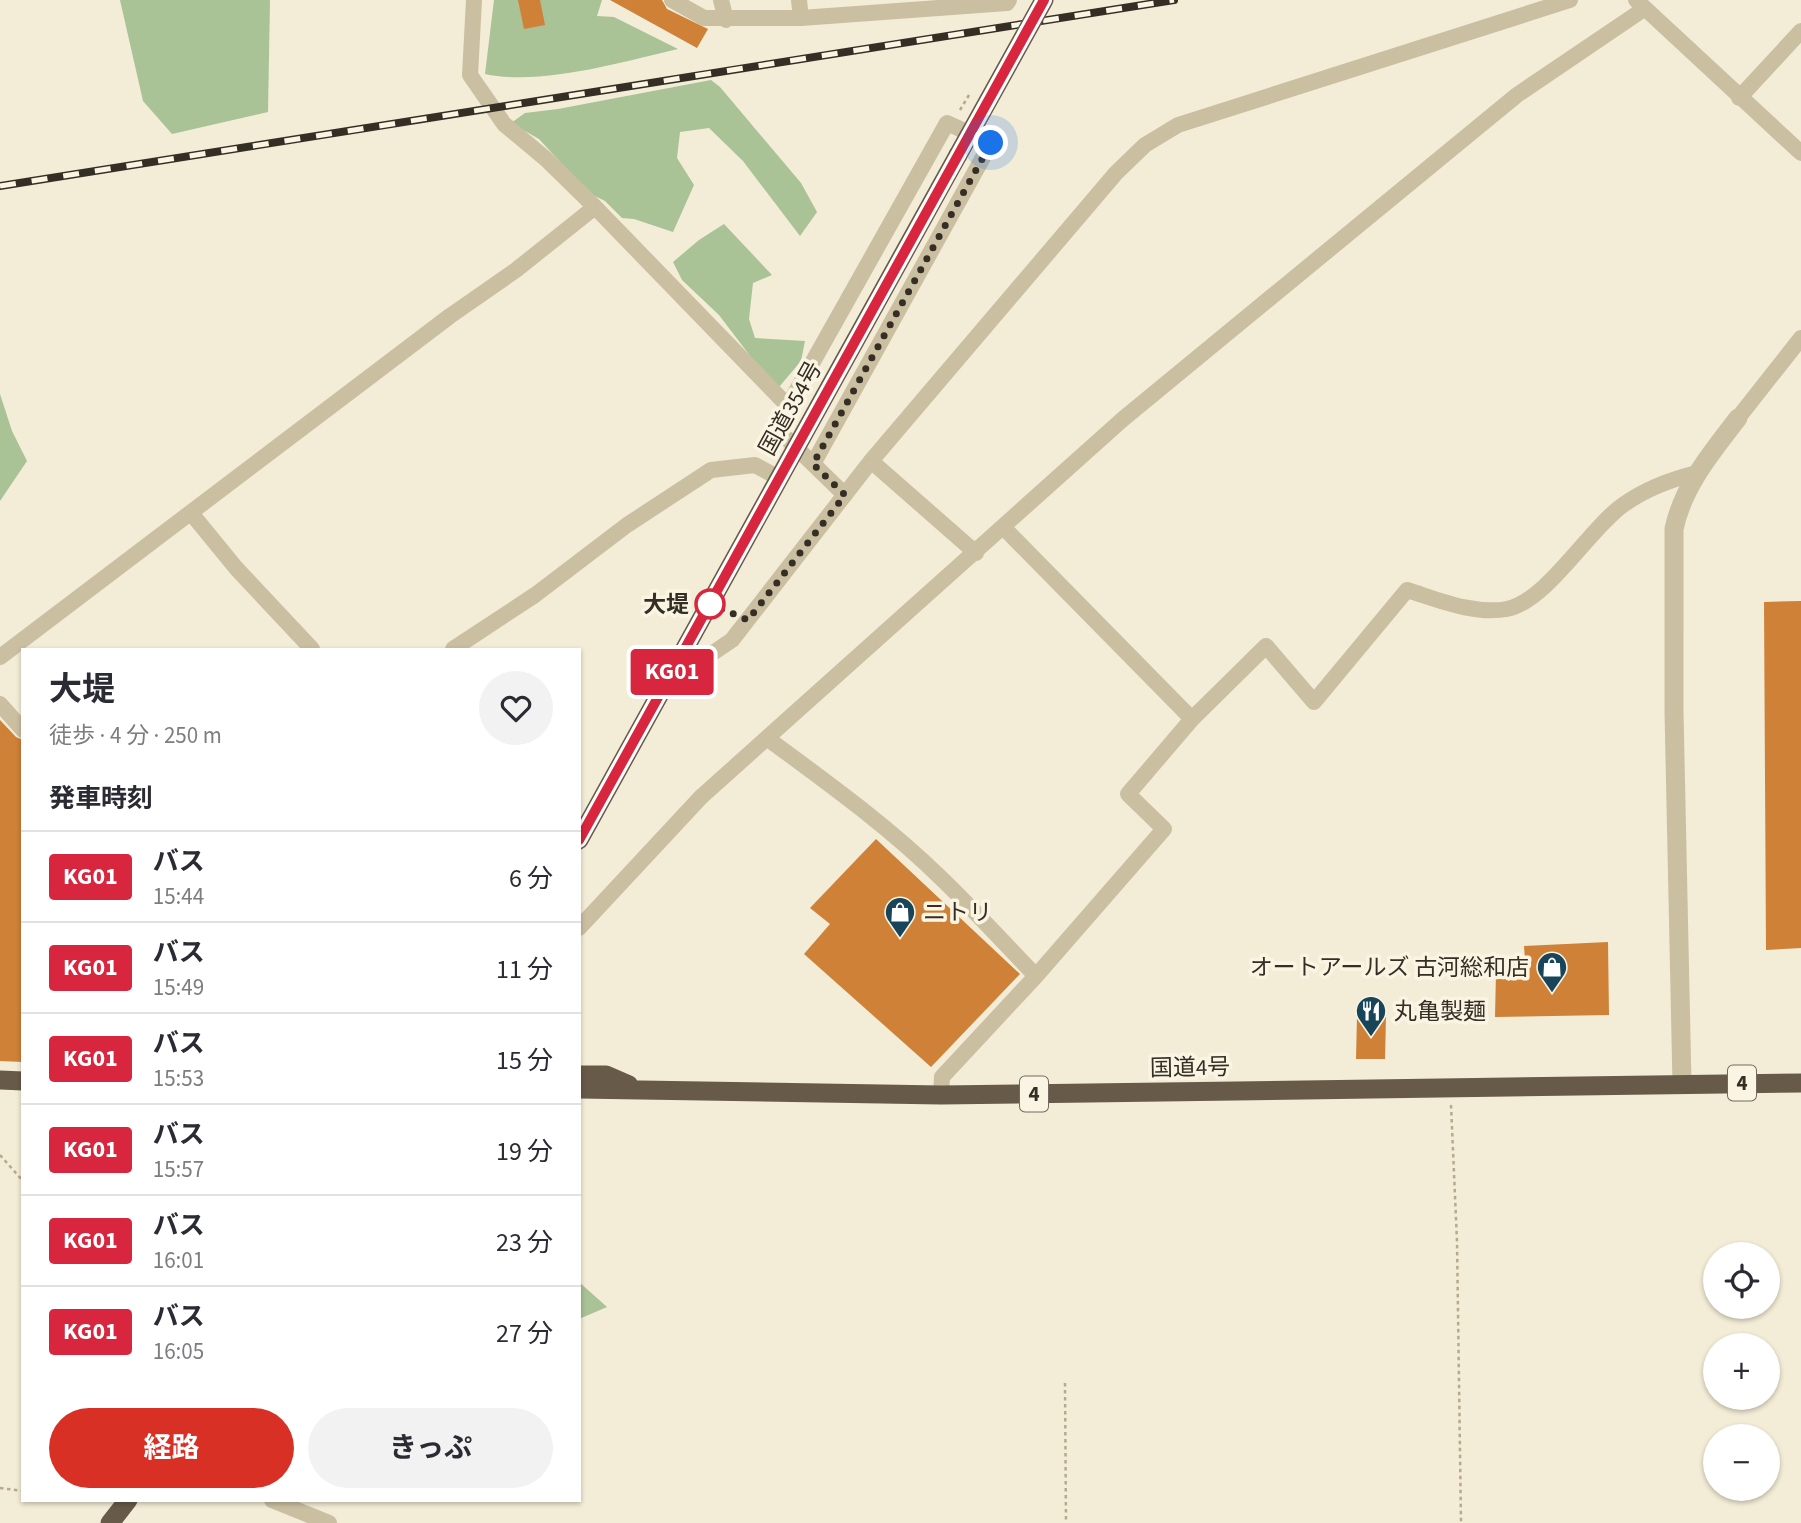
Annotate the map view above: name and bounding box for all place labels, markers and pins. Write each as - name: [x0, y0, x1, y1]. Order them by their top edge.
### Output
- place label: 大堤: [643, 588, 689, 621]
- marker: 大堤: [695, 589, 725, 619]
- shop icon: ニトリ: [883, 895, 917, 939]
- place label: ニトリ: [923, 896, 992, 929]
- shop icon: オートアールズ 古河総和店: [1535, 950, 1569, 994]
- place label: オートアールズ 古河総和店: [1250, 951, 1529, 984]
- restaurant icon: 丸亀製麺: [1354, 994, 1388, 1038]
- place label: 丸亀製麺: [1394, 995, 1486, 1028]

